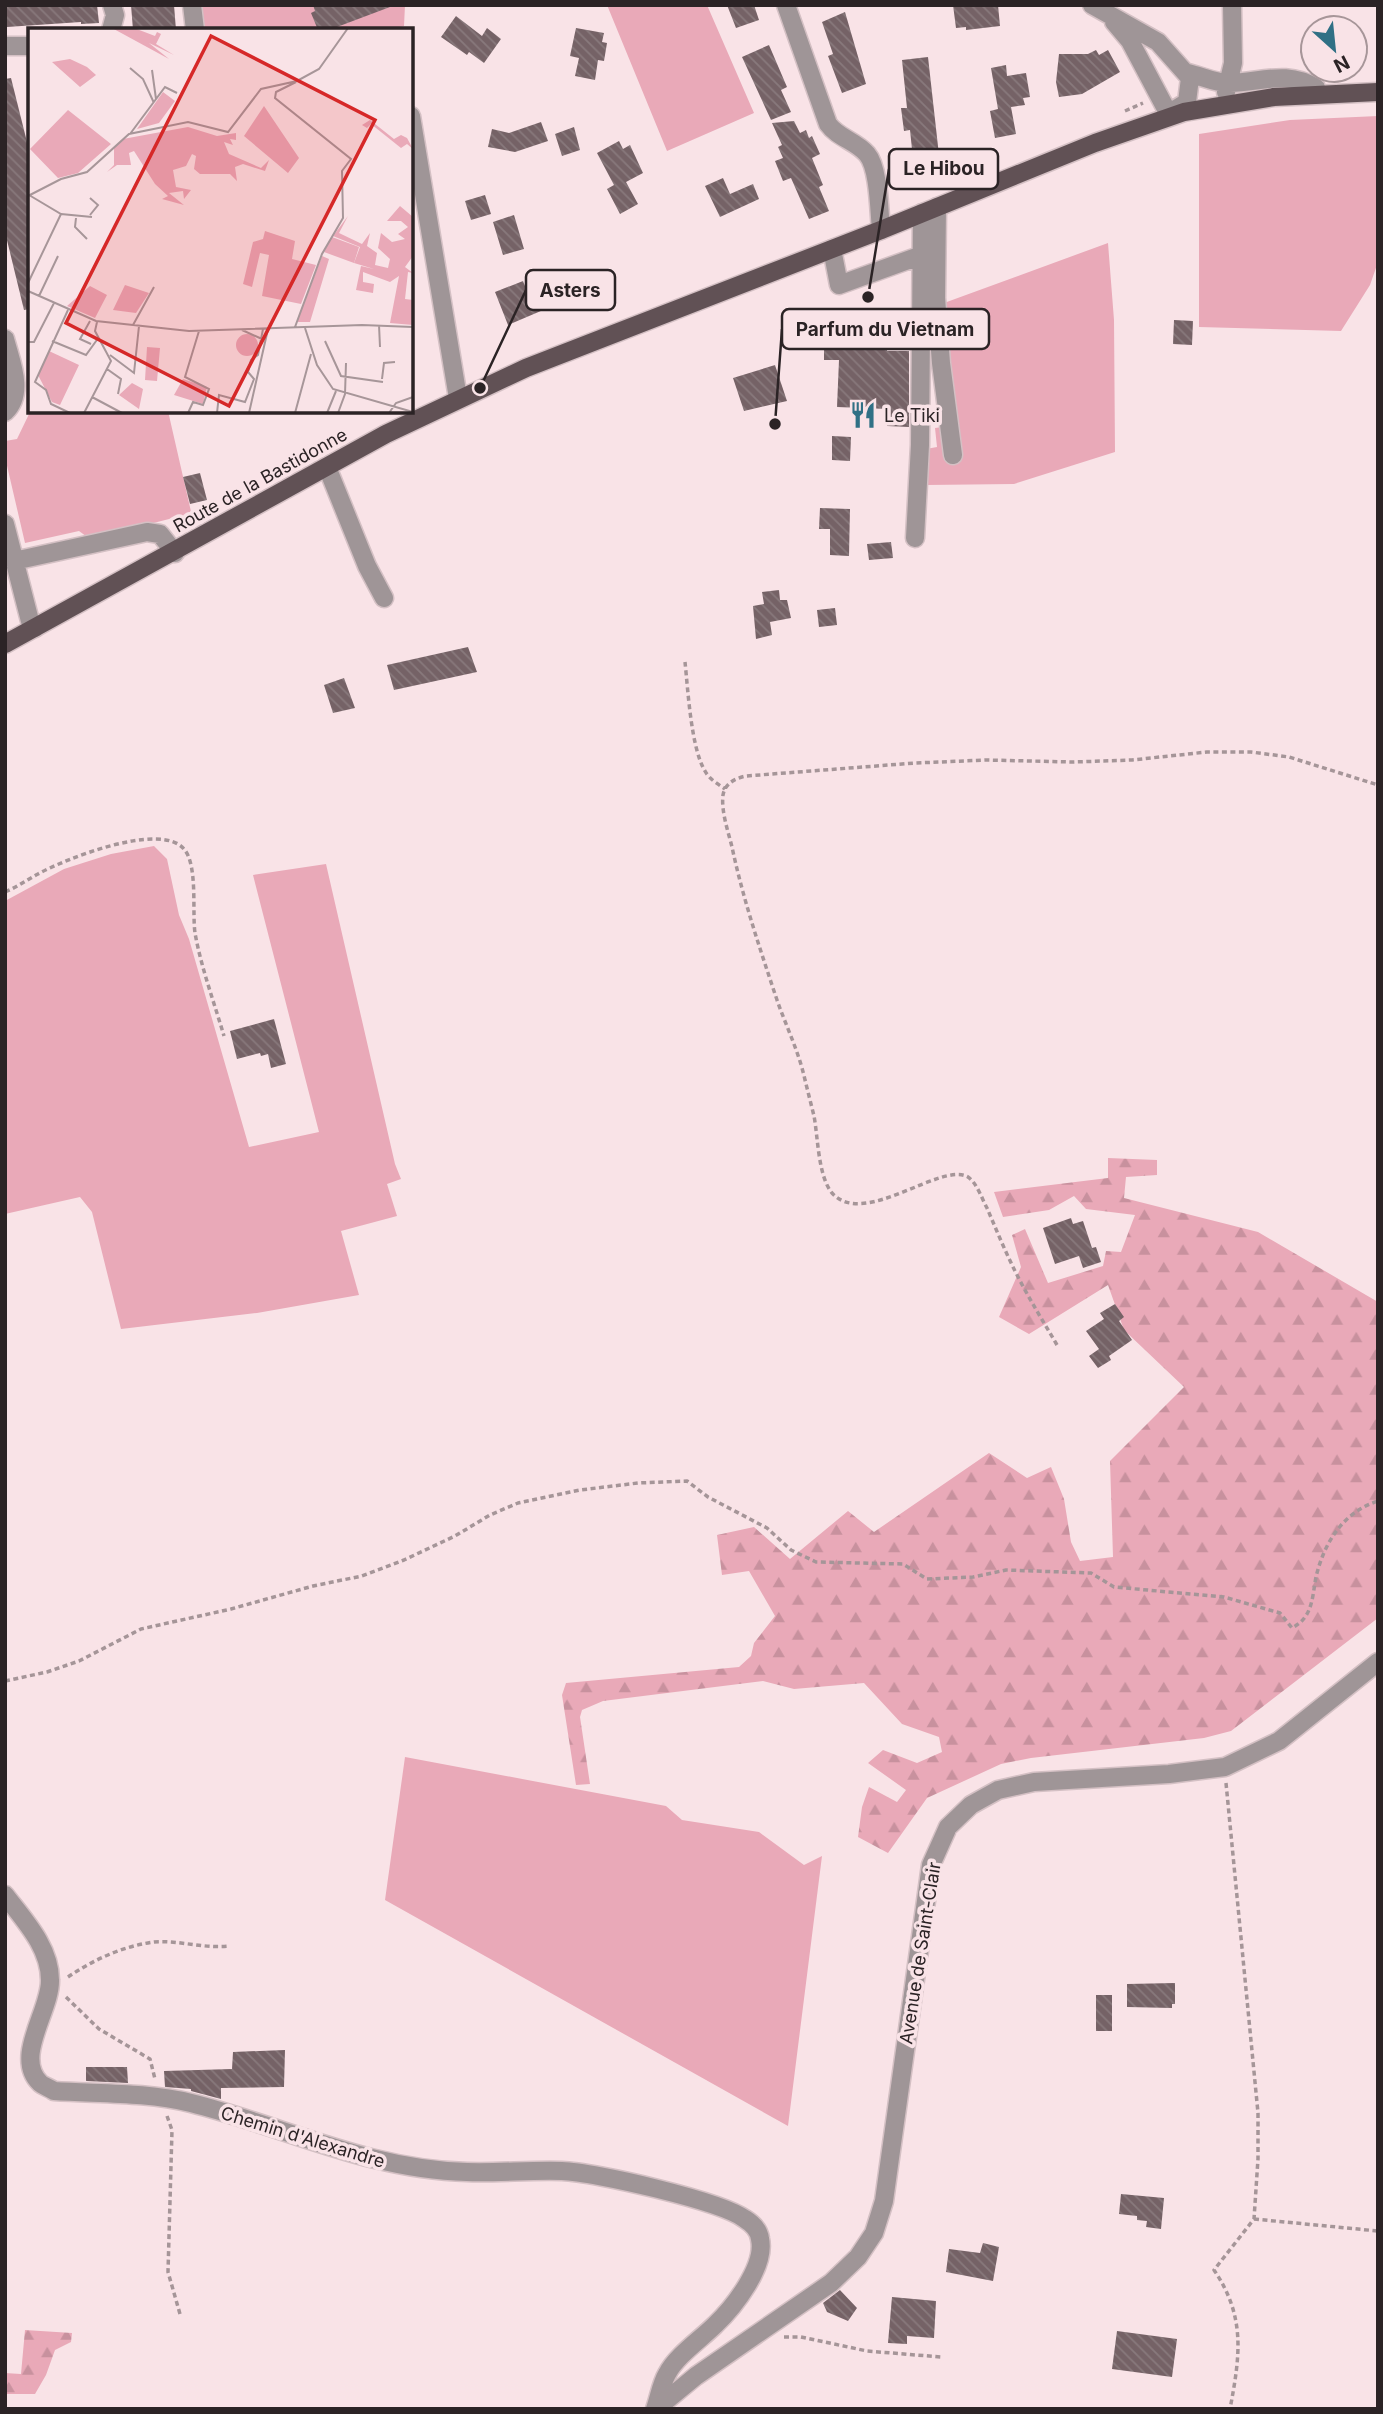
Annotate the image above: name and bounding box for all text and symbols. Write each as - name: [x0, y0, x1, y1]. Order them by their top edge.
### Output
- north arrow: [1299, 14, 1369, 84]
- inset map: [28, 28, 413, 413]
- text: N: [1330, 50, 1353, 77]
- callout: Le Hibou: [889, 149, 998, 189]
- text: Le Hibou: [903, 157, 985, 180]
- callout: Asters: [526, 270, 615, 310]
- text: Asters: [539, 279, 601, 302]
- callout: Parfum du Vietnam: [782, 309, 989, 349]
- text: Parfum du Vietnam: [796, 318, 974, 341]
- restaurant icon: Le Tiki: [848, 400, 878, 430]
- place label: Le Tiki: [884, 405, 940, 426]
- street label: Route de la Bastidonne: [169, 423, 351, 537]
- street label: Avenue de Saint-Clair: [895, 1860, 945, 2046]
- street label: Chemin d'Alexandre: [218, 2102, 388, 2172]

